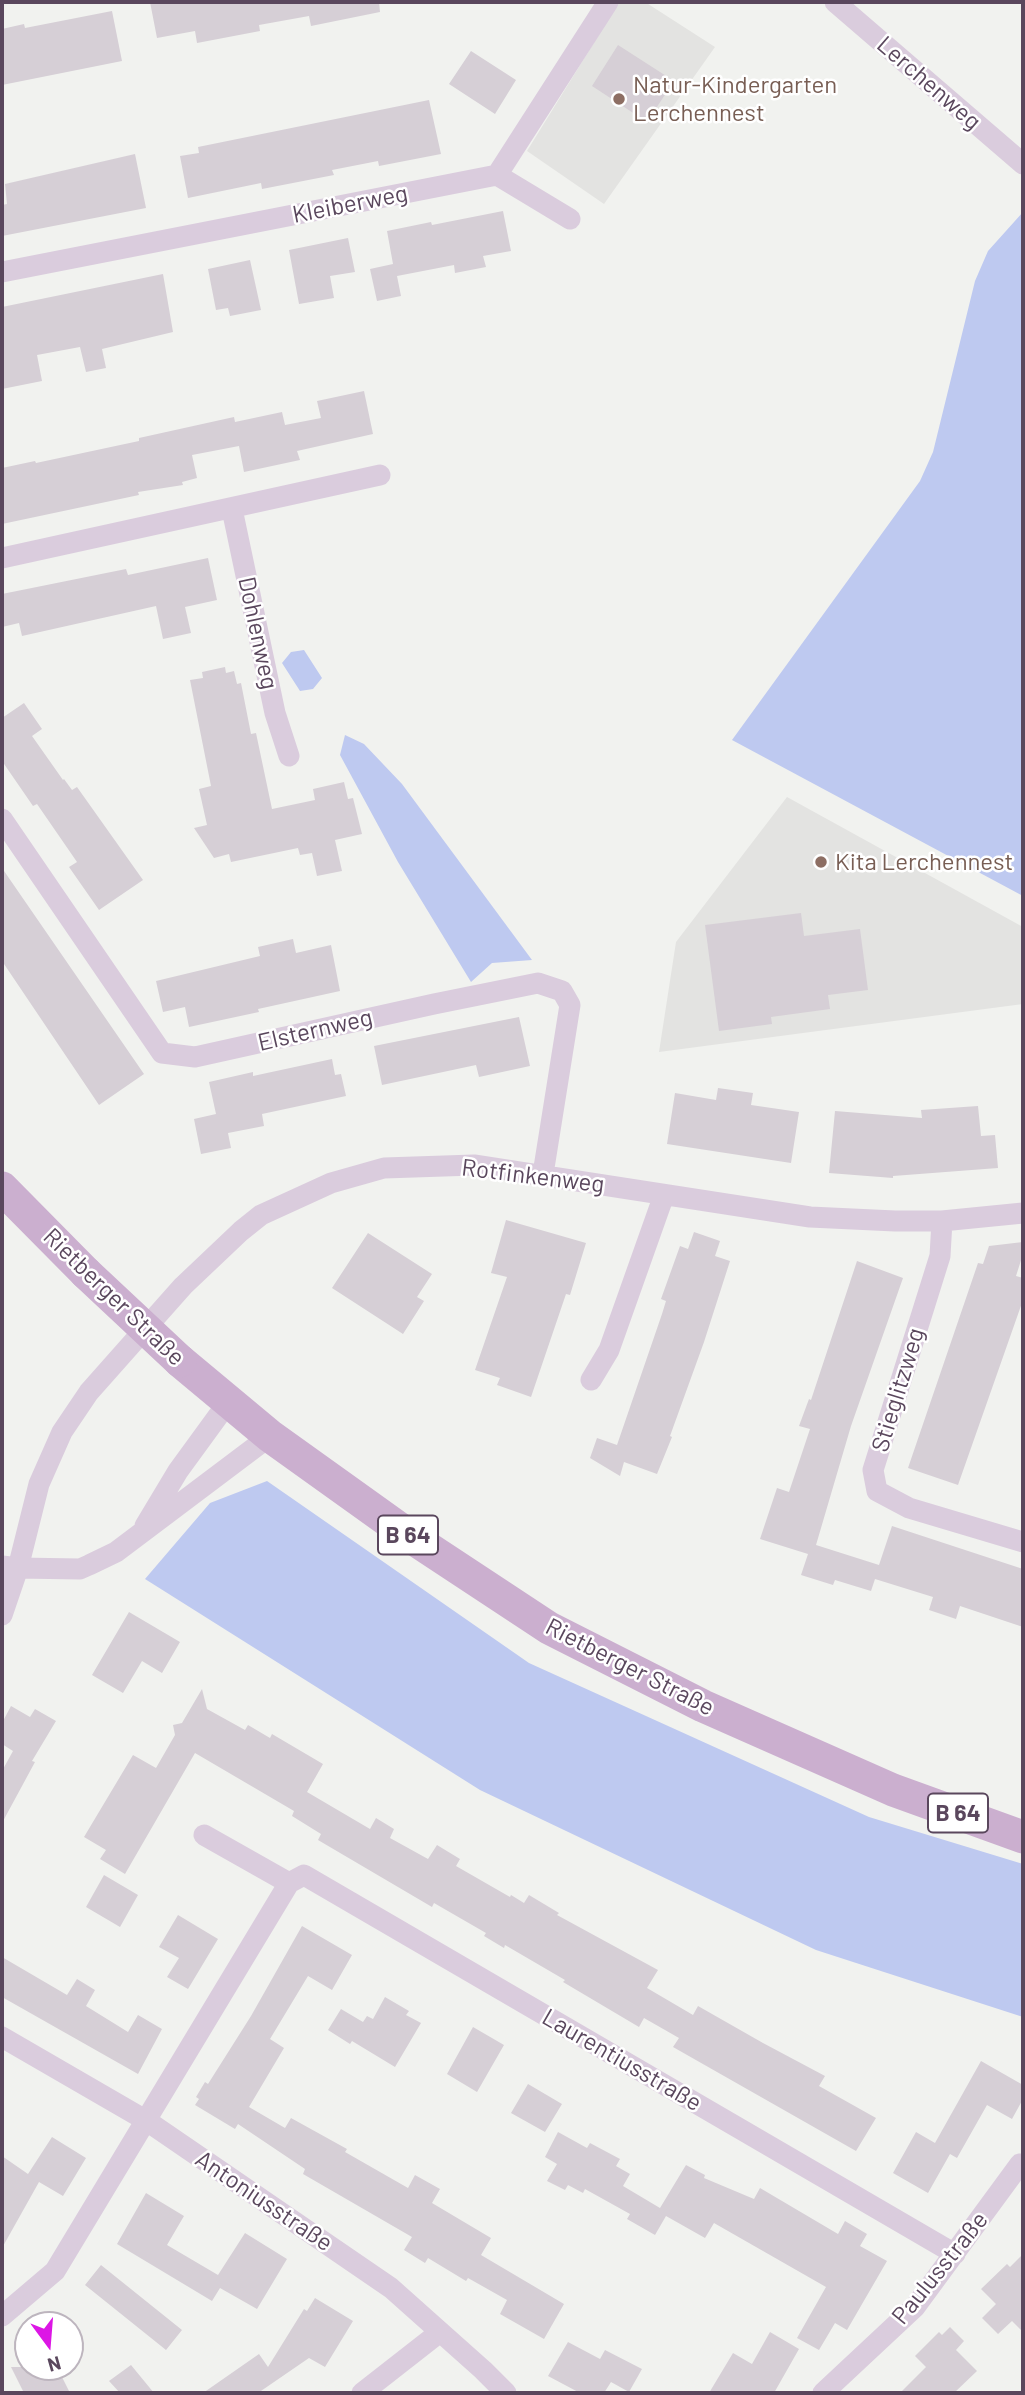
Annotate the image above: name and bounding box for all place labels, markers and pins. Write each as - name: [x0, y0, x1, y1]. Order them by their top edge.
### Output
- place label: Natur-Kindergarten Lerchennest: [633, 71, 837, 127]
- marker: Natur-Kindergarten Lerchennest: [611, 91, 627, 107]
- place label: Kita Lerchennest: [835, 848, 1013, 876]
- marker: Kita Lerchennest: [813, 854, 829, 870]

